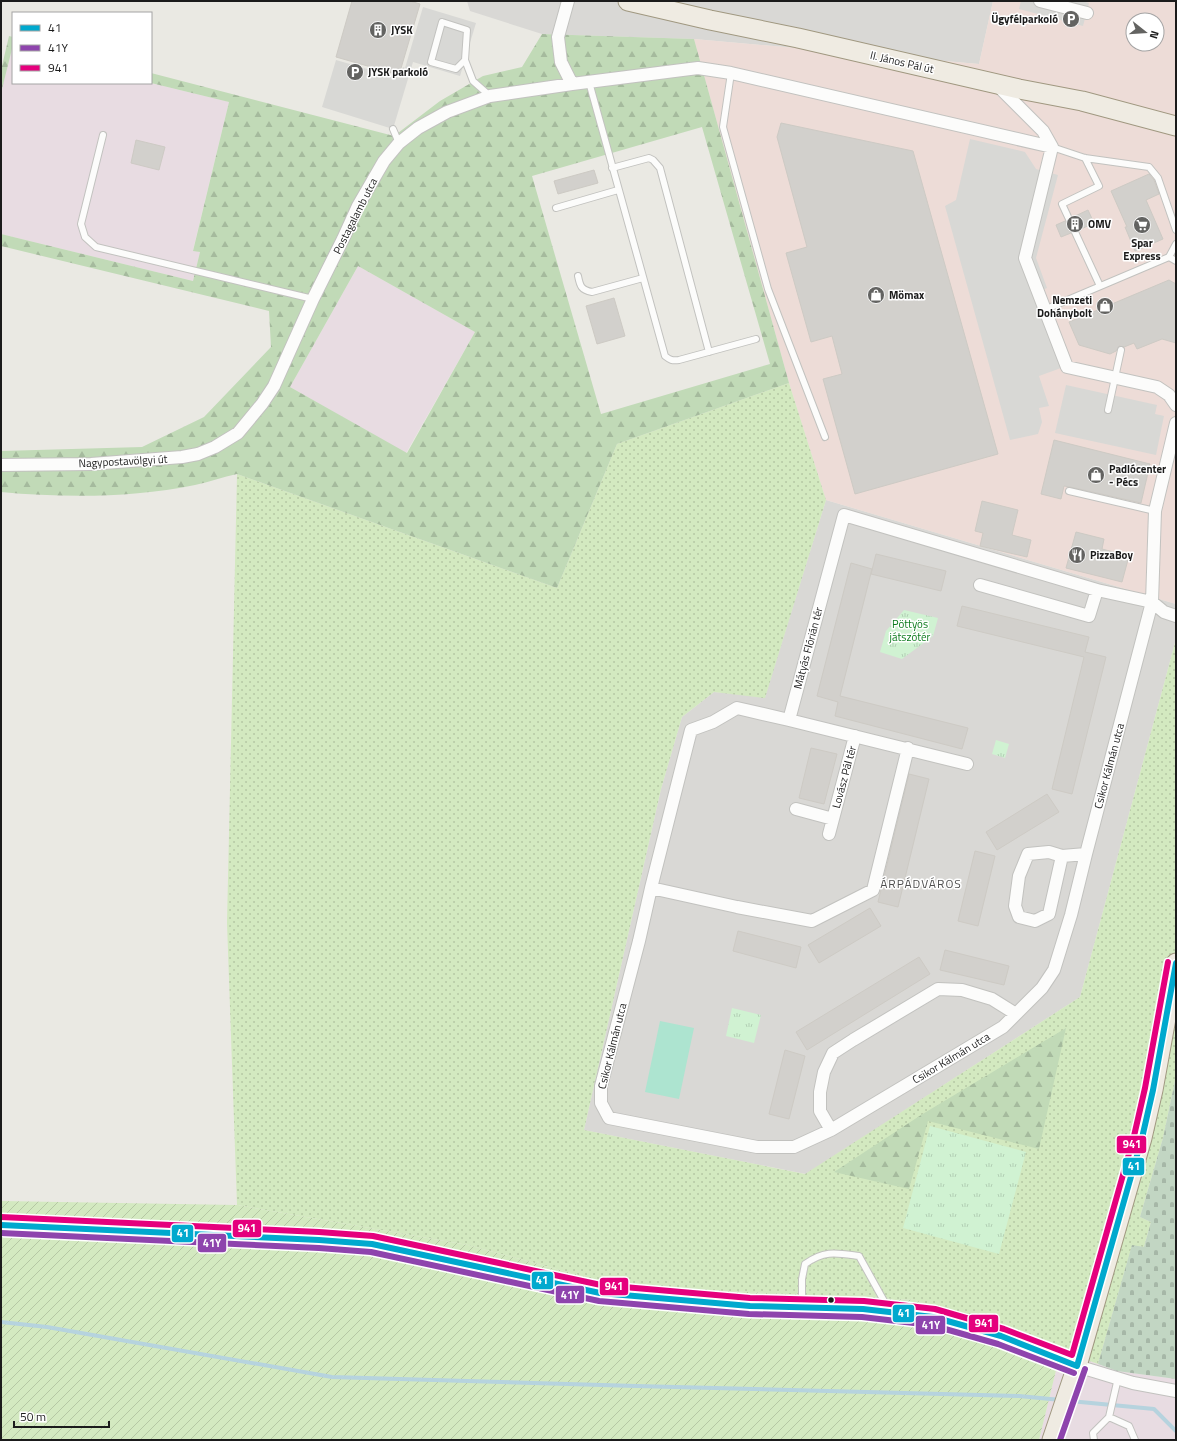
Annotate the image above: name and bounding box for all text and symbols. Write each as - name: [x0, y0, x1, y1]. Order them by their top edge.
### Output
- parking icon: Ügyfélparkoló: [1061, 9, 1081, 29]
- place label: Ügyfélparkoló: [991, 11, 1058, 27]
- legend: [12, 12, 152, 84]
- north arrow: [1125, 12, 1165, 52]
- text: 41: [48, 18, 61, 37]
- building icon: JYSK: [368, 20, 388, 40]
- place label: JYSK: [391, 22, 413, 38]
- text: N: [1146, 29, 1163, 41]
- text: 41Y: [48, 38, 68, 57]
- street label: II. János Pál út: [869, 47, 935, 77]
- text: 941: [48, 58, 68, 77]
- parking icon: JYSK parkoló: [345, 62, 365, 82]
- place label: JYSK parkoló: [368, 64, 428, 80]
- street label: Postagalamb utca: [329, 175, 381, 257]
- building icon: OMV: [1065, 214, 1085, 234]
- supermarket icon: Spar Express: [1132, 215, 1152, 235]
- place label: OMV: [1088, 216, 1112, 232]
- place label: Spar Express: [1123, 235, 1161, 264]
- shop icon: Mömax: [866, 285, 886, 305]
- place label: Mömax: [889, 287, 925, 303]
- place label: Nemzeti Dohánybolt: [1037, 292, 1092, 321]
- shop icon: Nemzeti Dohánybolt: [1095, 296, 1115, 316]
- street label: Nagypostavölgyi út: [78, 451, 168, 471]
- place label: Padlócenter - Pécs: [1109, 461, 1166, 490]
- shop icon: Padlócenter - Pécs: [1086, 465, 1106, 485]
- restaurant icon: PizzaBoy: [1067, 545, 1087, 565]
- place label: PizzaBoy: [1090, 547, 1133, 563]
- street label: Mátyás Flórián tér: [789, 605, 827, 691]
- park label: Pöttyös játszótér: [889, 616, 931, 645]
- street label: Csikor Kálmán utca: [1090, 721, 1128, 811]
- street label: Lovász Pál tér: [828, 744, 860, 810]
- district label: ÁRPÁDVÁROS: [880, 874, 962, 893]
- street label: Csikor Kálmán utca: [594, 1001, 631, 1091]
- street label: Csikor Kálmán utca: [909, 1028, 993, 1088]
- line badge: 941: [1116, 1135, 1147, 1154]
- text: 941: [1123, 1136, 1141, 1152]
- line badge: 41: [1122, 1157, 1145, 1176]
- text: 41: [1128, 1158, 1140, 1174]
- line badge: 941: [232, 1219, 262, 1238]
- text: 941: [238, 1220, 256, 1236]
- line badge: 41: [171, 1224, 194, 1243]
- text: 41: [177, 1225, 189, 1241]
- line badge: 41Y: [197, 1233, 227, 1253]
- text: 41Y: [203, 1235, 222, 1251]
- line badge: 41: [531, 1271, 554, 1290]
- text: 41: [536, 1272, 548, 1288]
- line badge: 941: [599, 1277, 629, 1296]
- text: 941: [605, 1278, 623, 1294]
- line badge: 41Y: [555, 1285, 585, 1304]
- text: 41Y: [561, 1287, 580, 1303]
- unlabelled marker: [826, 1295, 836, 1305]
- line badge: 41: [892, 1304, 915, 1323]
- text: 41: [898, 1305, 910, 1321]
- line badge: 941: [968, 1314, 999, 1333]
- line badge: 41Y: [915, 1315, 946, 1335]
- text: 941: [975, 1315, 993, 1331]
- text: 41Y: [922, 1317, 941, 1333]
- scale bar: [14, 1403, 109, 1429]
- text: 50 m: [20, 1407, 46, 1426]

